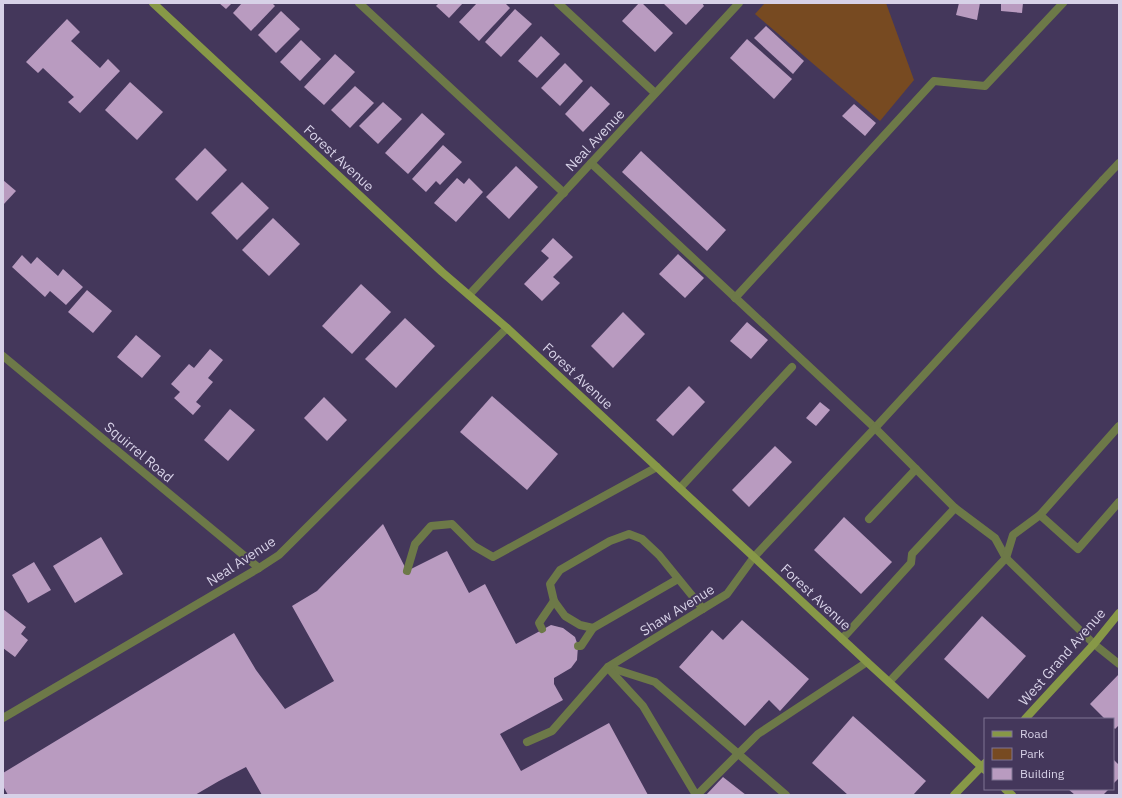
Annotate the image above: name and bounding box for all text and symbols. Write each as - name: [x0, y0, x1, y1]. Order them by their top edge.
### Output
- street label: Neal Avenue: [562, 105, 629, 175]
- street label: Forest Avenue: [300, 121, 378, 195]
- street label: Forest Avenue: [539, 339, 617, 413]
- street label: Squirrel Road: [101, 418, 177, 486]
- street label: Neal Avenue: [203, 532, 279, 590]
- street label: Forest Avenue: [777, 560, 855, 634]
- street label: Shaw Avenue: [636, 580, 718, 640]
- street label: West Grand Avenue: [1015, 604, 1109, 709]
- legend: [984, 718, 1114, 790]
- text: Road: [1020, 726, 1048, 741]
- text: Park: [1020, 746, 1045, 761]
- text: Building: [1020, 766, 1065, 781]

